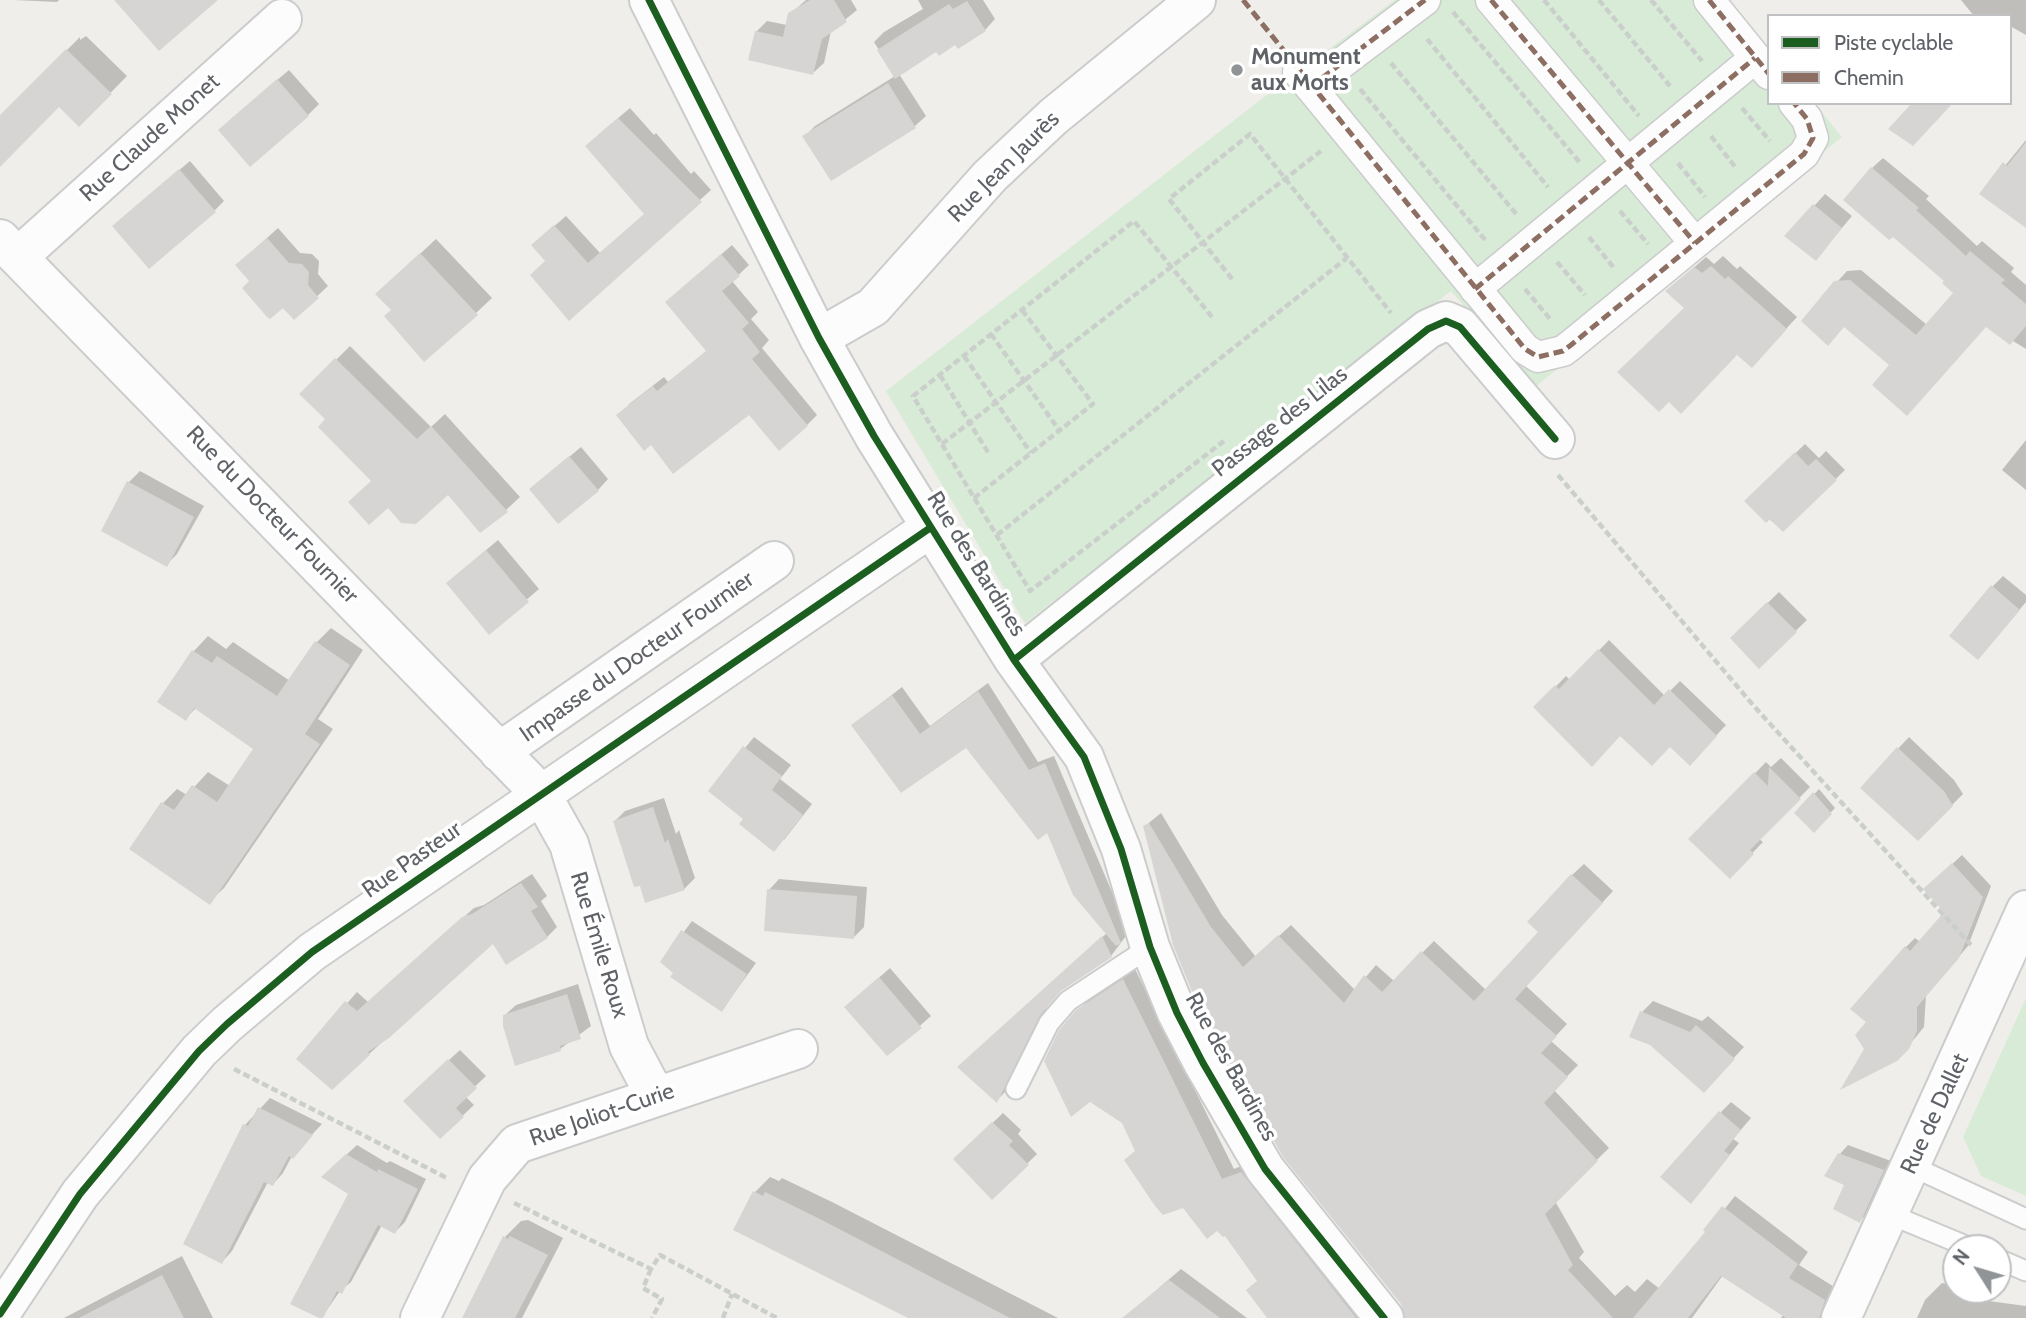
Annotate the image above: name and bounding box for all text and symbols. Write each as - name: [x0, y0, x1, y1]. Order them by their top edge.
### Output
- legend: [1767, 14, 2012, 105]
- text: Piste cyclable: [1834, 30, 1953, 55]
- place label: Monument aux Morts: [1251, 43, 1361, 97]
- marker: Monument aux Morts: [1229, 62, 1245, 78]
- text: Chemin: [1834, 65, 1904, 90]
- street label: Rue Claude Monet: [74, 68, 226, 208]
- street label: Rue Jean Jaurès: [943, 106, 1065, 228]
- street label: Passage des Lilas: [1207, 361, 1353, 483]
- street label: Rue du Docteur Fournier: [180, 421, 364, 609]
- street label: Rue des Bardines: [920, 487, 1032, 641]
- street label: Impasse du Docteur Fournier: [515, 566, 759, 748]
- street label: Rue Pasteur: [357, 816, 467, 904]
- street label: Rue Émile Roux: [564, 869, 634, 1021]
- street label: Rue des Bardines: [1179, 988, 1283, 1146]
- street label: Rue de Dallet: [1895, 1049, 1975, 1179]
- street label: Rue Joliot-Curie: [526, 1077, 678, 1153]
- north arrow: [1942, 1234, 2012, 1304]
- text: N: [1948, 1245, 1975, 1270]

